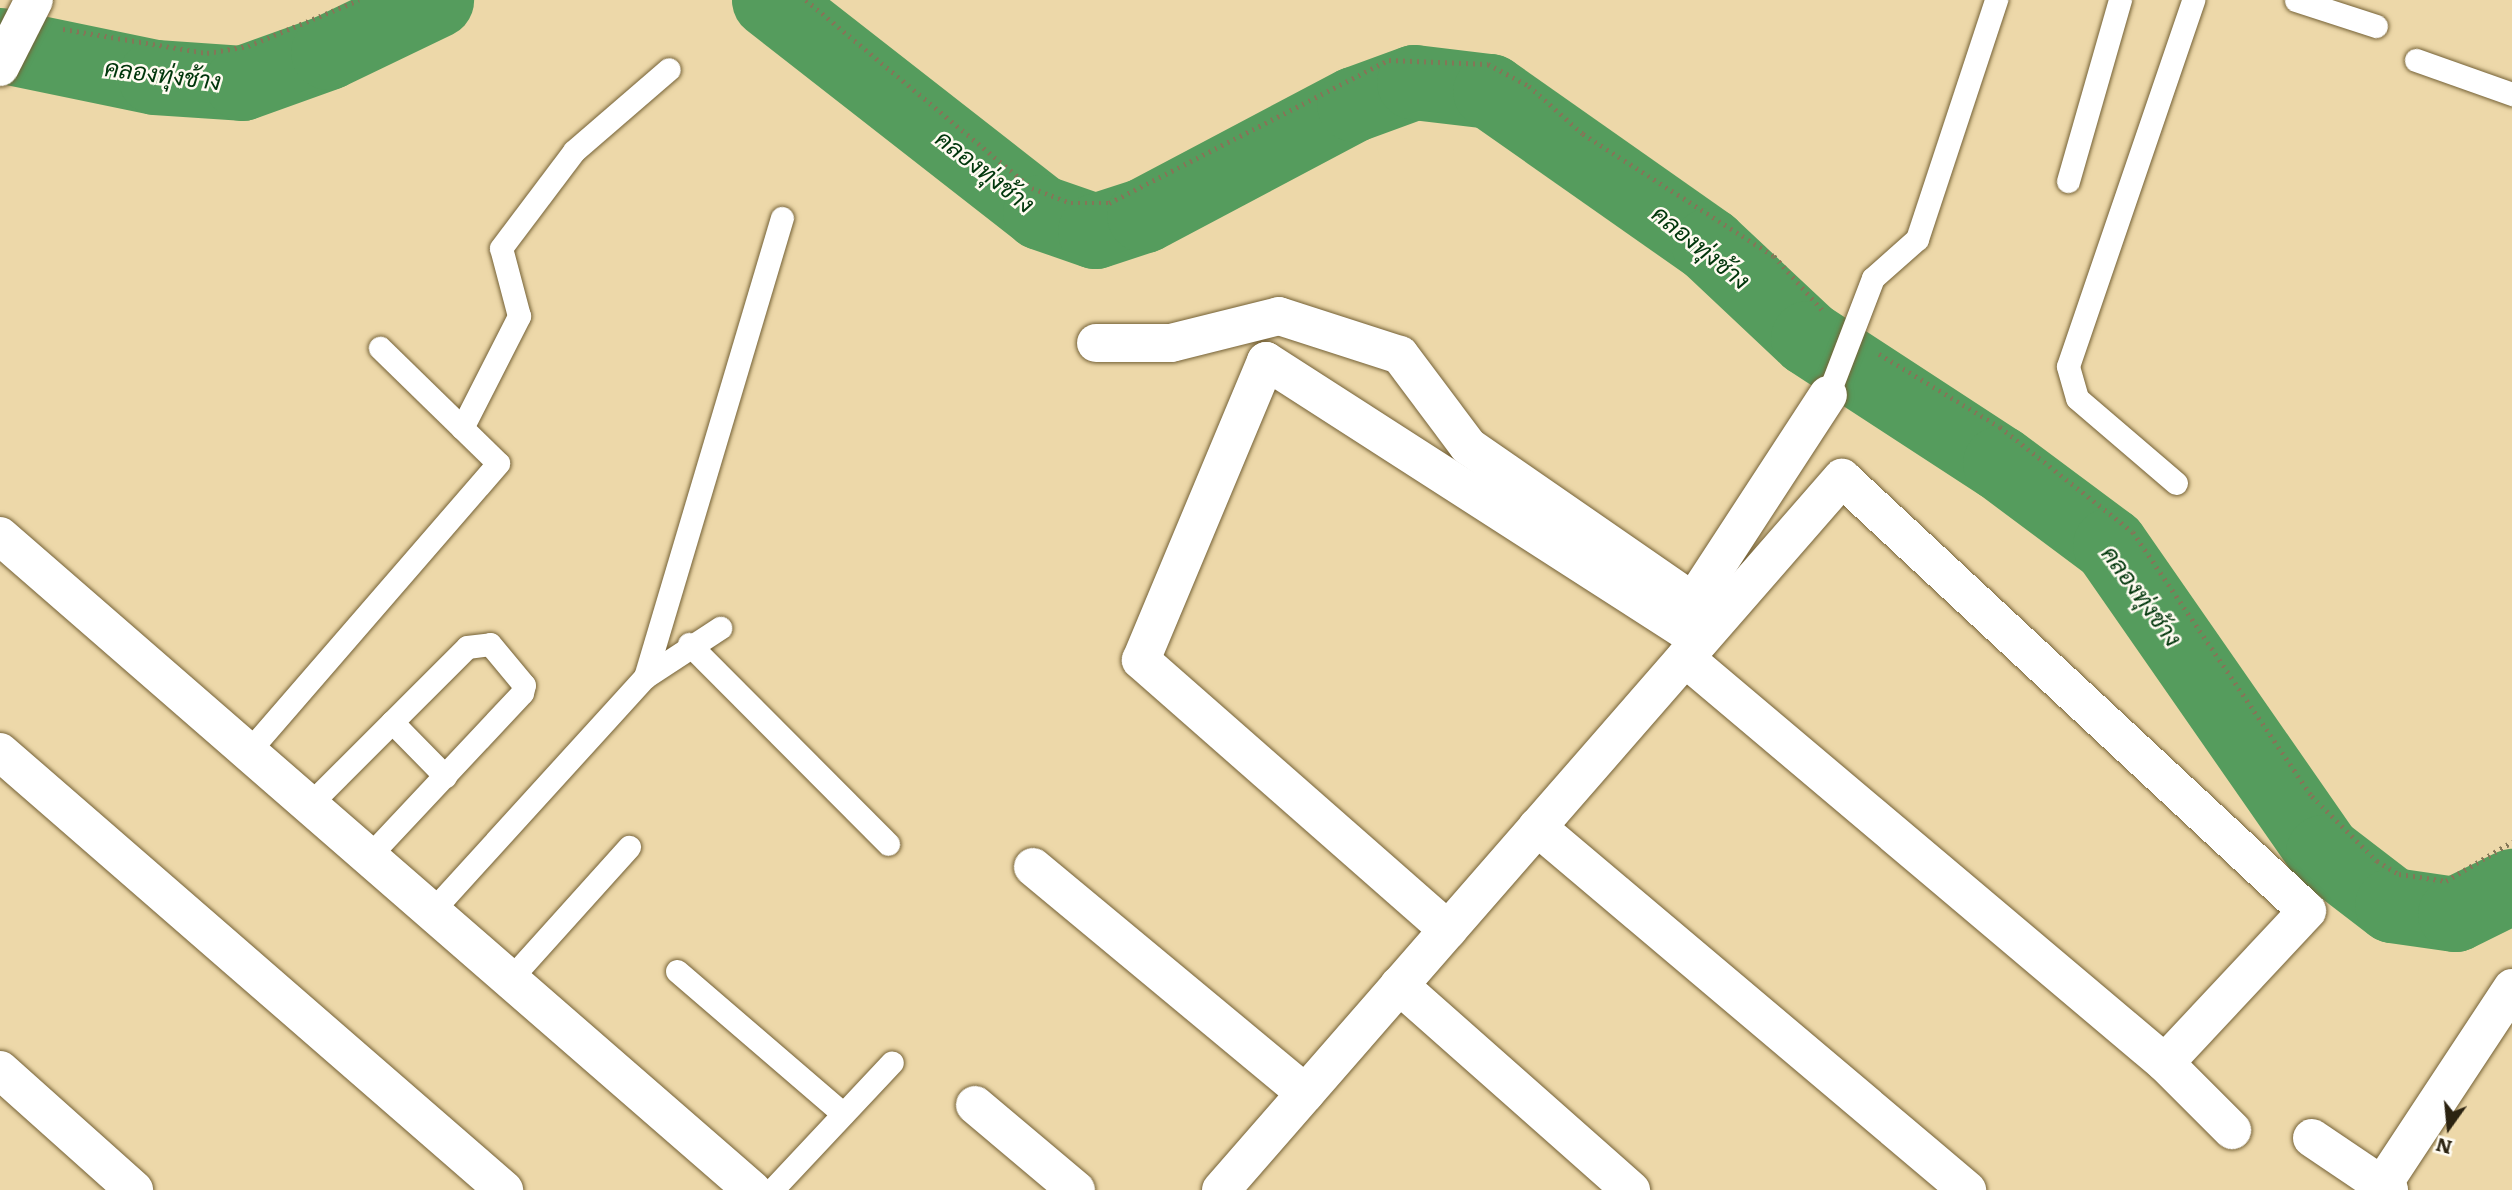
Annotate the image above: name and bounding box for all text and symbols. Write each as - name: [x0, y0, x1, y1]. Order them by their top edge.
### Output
- water label: คลองทุ่งช้าง: [103, 52, 223, 94]
- water label: คลองทุ่งช้าง: [931, 123, 1041, 217]
- water label: คลองทุ่งช้าง: [1647, 198, 1757, 294]
- water label: คลองทุ่งช้าง: [2097, 539, 2189, 651]
- north arrow: [2414, 1092, 2484, 1162]
- text: N: [2432, 1132, 2455, 1163]

